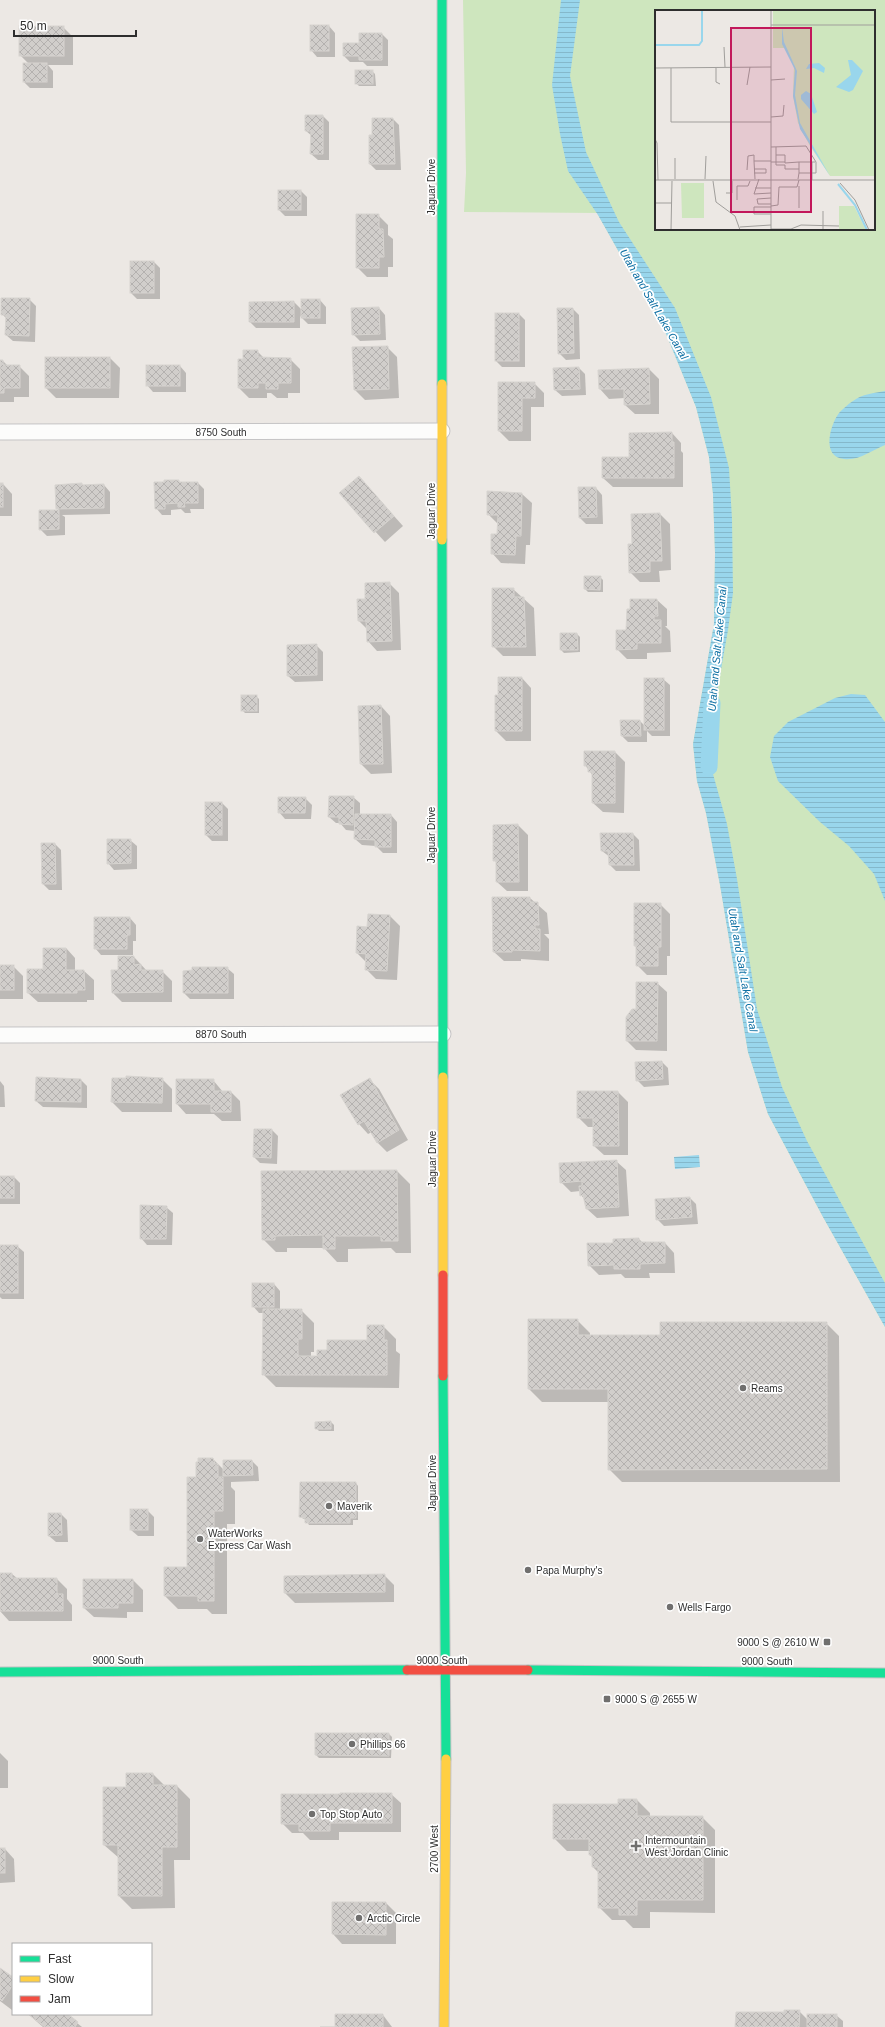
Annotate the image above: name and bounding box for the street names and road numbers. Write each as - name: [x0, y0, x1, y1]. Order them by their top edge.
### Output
- street label: Jaguar Drive: [426, 158, 437, 215]
- street label: 8750 South: [195, 427, 247, 438]
- street label: Jaguar Drive: [426, 482, 437, 539]
- street label: Jaguar Drive: [426, 806, 437, 863]
- street label: 8870 South: [195, 1029, 247, 1040]
- street label: Jaguar Drive: [427, 1130, 438, 1187]
- street label: Jaguar Drive: [427, 1454, 438, 1511]
- street label: 9000 South: [92, 1655, 144, 1666]
- street label: 9000 South: [416, 1655, 468, 1666]
- street label: 9000 South: [741, 1656, 793, 1667]
- street label: 2700 West: [429, 1825, 440, 1873]

